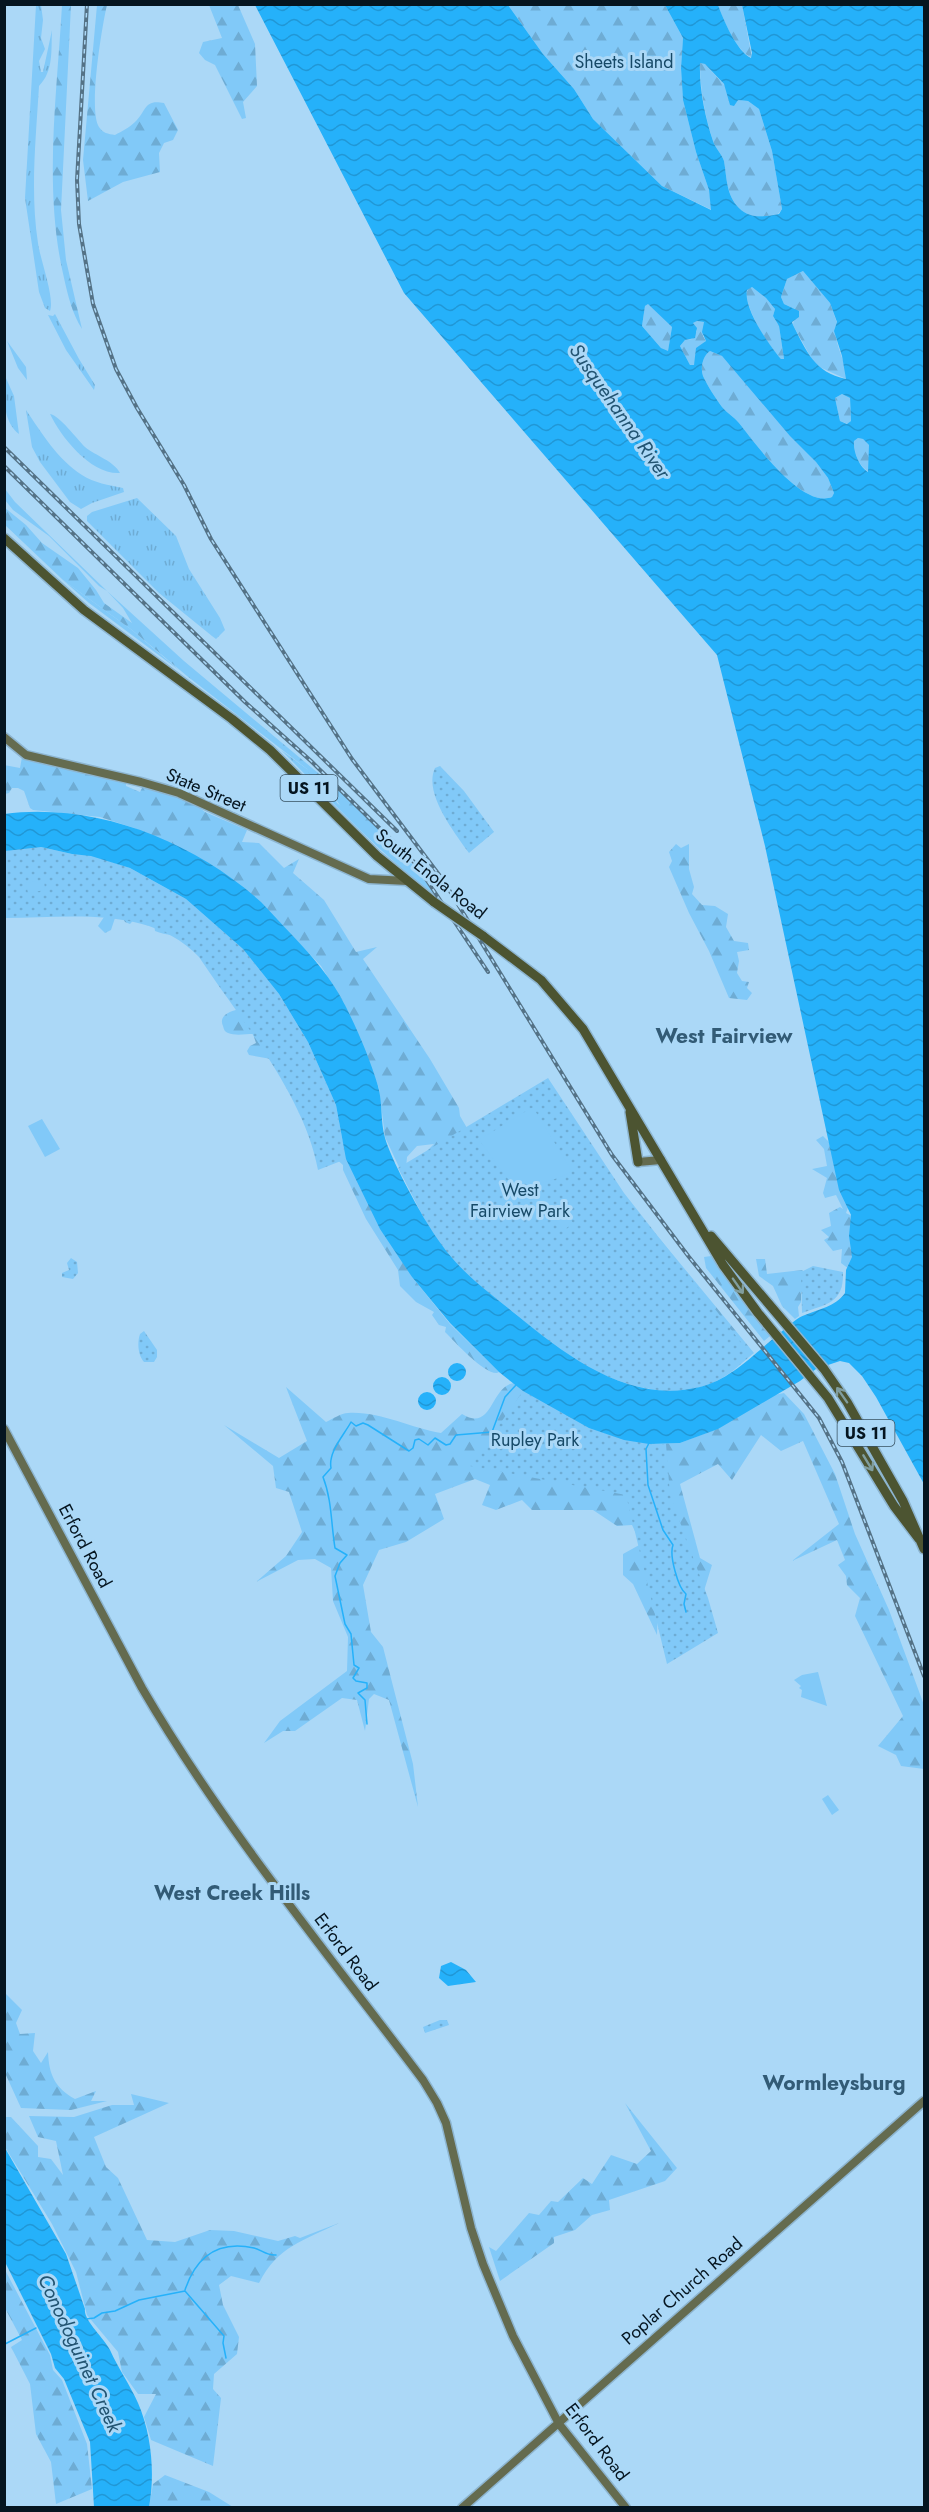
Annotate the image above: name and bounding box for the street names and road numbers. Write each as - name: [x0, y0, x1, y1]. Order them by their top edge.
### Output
- street label: State Street: [162, 761, 251, 819]
- road number: US 11: [280, 775, 338, 801]
- street label: South Enola Road: [370, 822, 492, 926]
- road number: US 11: [838, 1420, 894, 1446]
- street label: Erford Road: [52, 1499, 118, 1593]
- street label: Erford Road: [308, 1908, 384, 1996]
- street label: Poplar Church Road: [616, 2231, 748, 2351]
- street label: Erford Road: [559, 2398, 635, 2486]

